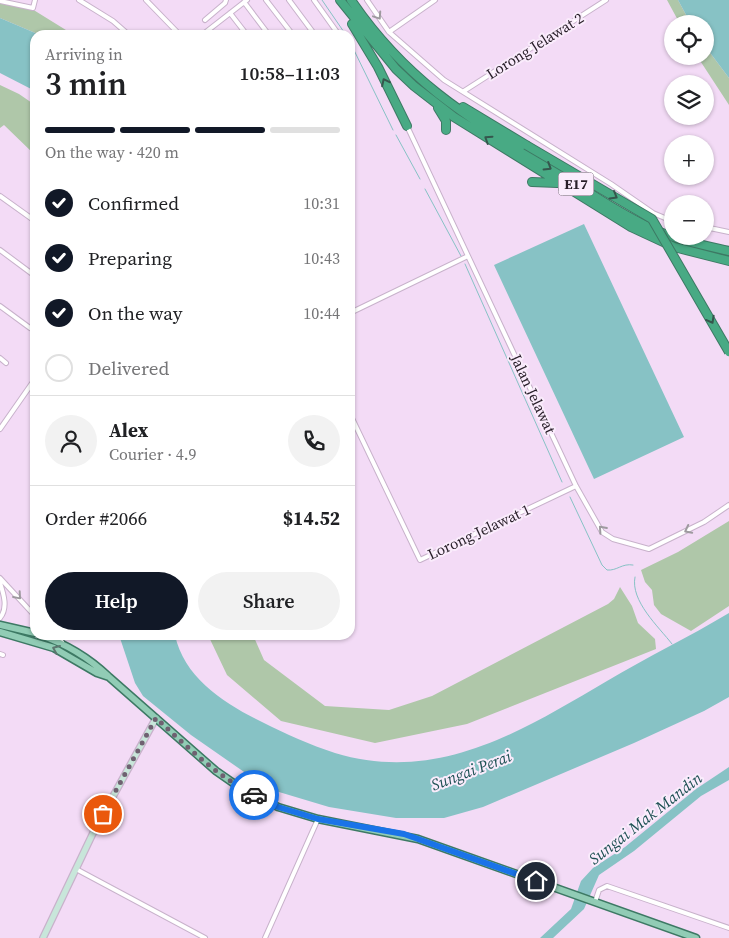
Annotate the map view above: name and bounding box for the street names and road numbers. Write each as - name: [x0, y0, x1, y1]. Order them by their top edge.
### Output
- street label: Lorong Jelawat 2: [482, 7, 587, 84]
- road number: E17: [558, 172, 594, 195]
- street label: Jalan Jelawat: [505, 350, 561, 437]
- street label: Lorong Jelawat 1: [424, 499, 534, 565]

